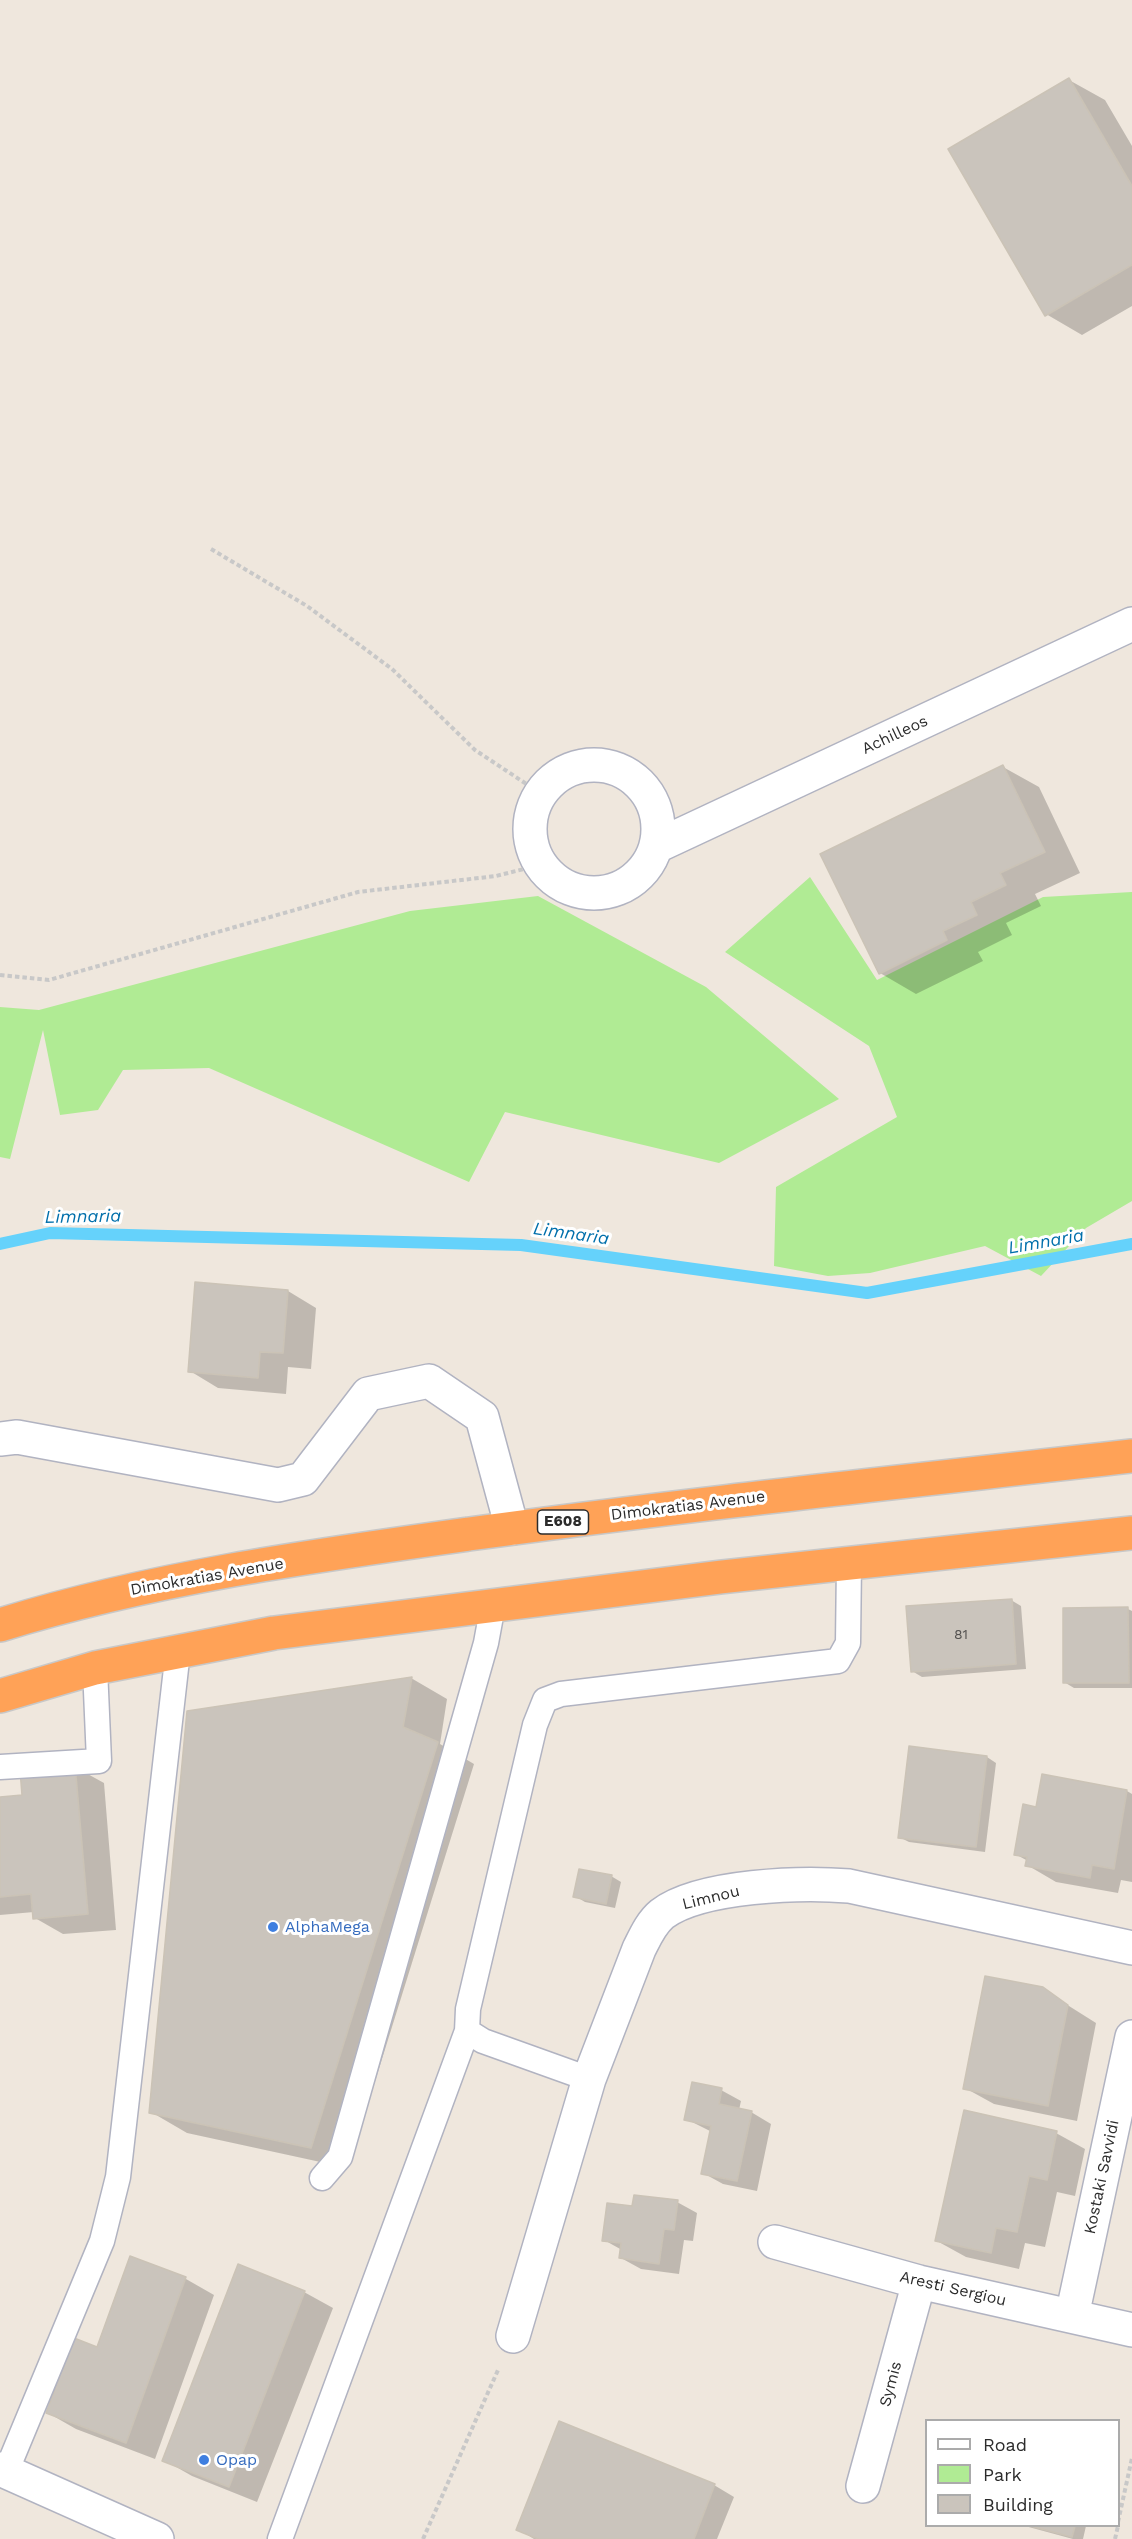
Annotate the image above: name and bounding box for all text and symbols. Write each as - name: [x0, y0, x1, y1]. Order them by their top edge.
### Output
- street label: Achilleos: [859, 711, 931, 759]
- water label: Limnaria: [45, 1206, 121, 1228]
- water label: Limnaria: [532, 1218, 610, 1250]
- water label: Limnaria: [1006, 1225, 1086, 1259]
- street label: Dimokratias Avenue: [610, 1487, 766, 1525]
- road number: E608: [538, 1510, 588, 1534]
- street label: Dimokratias Avenue: [129, 1554, 285, 1600]
- house number: 81: [954, 1627, 968, 1643]
- street label: Limnou: [680, 1882, 742, 1914]
- place label: AlphaMega: [285, 1917, 370, 1937]
- marker: AlphaMega: [266, 1920, 280, 1934]
- street label: Kostaki Savvidi: [1081, 2118, 1123, 2236]
- street label: Aresti Sergiou: [898, 2267, 1008, 2311]
- street label: Symis: [876, 2359, 906, 2409]
- legend: [925, 2419, 1120, 2527]
- text: Road: [983, 2434, 1027, 2455]
- place label: Opap: [216, 2450, 257, 2470]
- marker: Opap: [197, 2453, 211, 2467]
- text: Park: [983, 2464, 1022, 2485]
- text: Building: [983, 2494, 1053, 2515]

